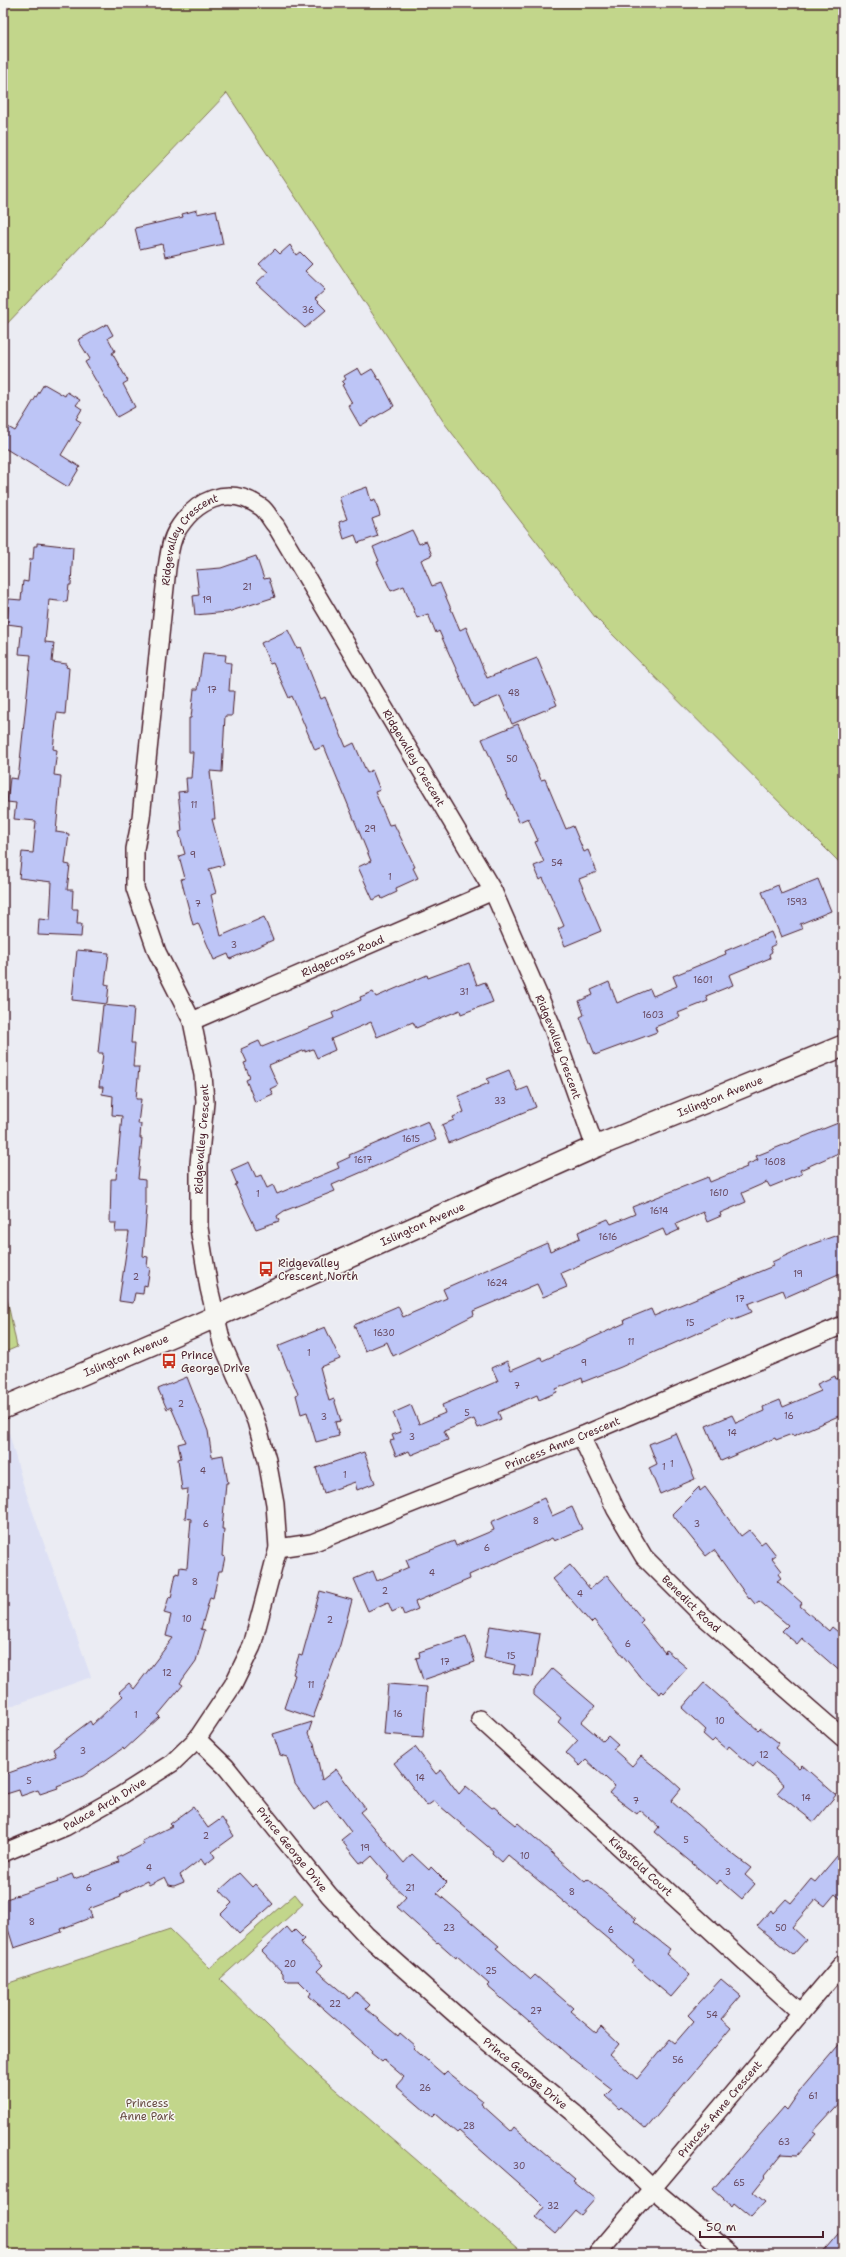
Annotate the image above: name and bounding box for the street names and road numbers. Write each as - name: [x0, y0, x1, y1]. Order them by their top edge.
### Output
- street label: Ridgevalley Crescent: [158, 491, 220, 587]
- street label: Ridgevalley Crescent: [379, 707, 448, 810]
- street label: Ridgecross Road: [299, 932, 387, 981]
- street label: Ridgevalley Crescent: [531, 992, 584, 1101]
- street label: Islington Avenue: [675, 1072, 765, 1121]
- street label: Ridgevalley Crescent: [192, 1083, 213, 1194]
- street label: Islington Avenue: [378, 1199, 467, 1250]
- street label: Islington Avenue: [82, 1331, 171, 1381]
- street label: Princess Anne Crescent: [503, 1413, 623, 1474]
- street label: Benedict Road: [658, 1572, 724, 1636]
- street label: Palace Arch Drive: [61, 1774, 149, 1834]
- street label: Prince George Drive: [253, 1804, 331, 1895]
- street label: Kingsfold Court: [605, 1833, 676, 1900]
- street label: Prince George Drive: [480, 2034, 571, 2113]
- street label: Princess Anne Crescent: [675, 2057, 766, 2161]

